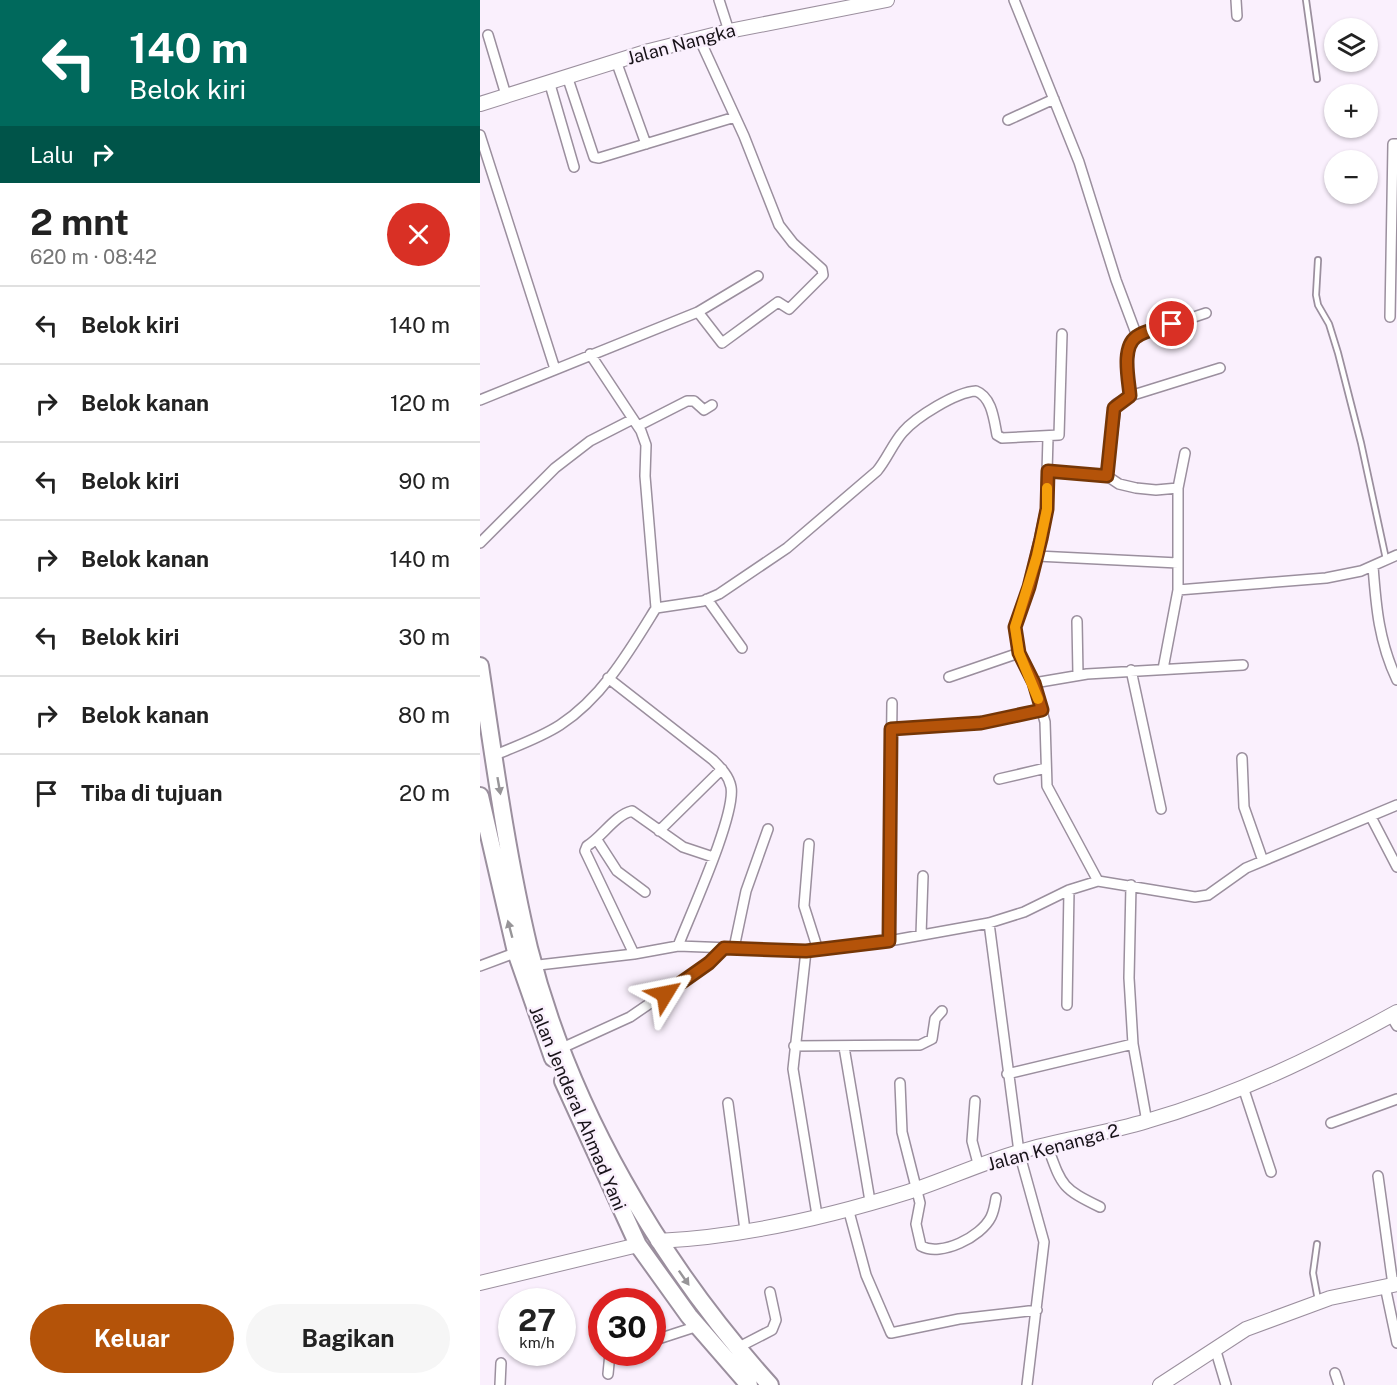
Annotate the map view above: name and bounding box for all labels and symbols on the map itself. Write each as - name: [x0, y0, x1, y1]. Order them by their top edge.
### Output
- street label: Jalan Nangka: [624, 19, 738, 69]
- pin: [1146, 298, 1197, 349]
- one-way arrow: [495, 777, 504, 796]
- one-way arrow: [505, 920, 514, 938]
- position arrow: [633, 962, 697, 1026]
- street label: Jalan Jenderal Ahmad Yani: [525, 1002, 631, 1214]
- street label: Jalan Kenanga 2: [985, 1119, 1121, 1175]
- one-way arrow: [678, 1270, 689, 1286]
- speed limit sign: 30: [588, 1288, 666, 1366]

